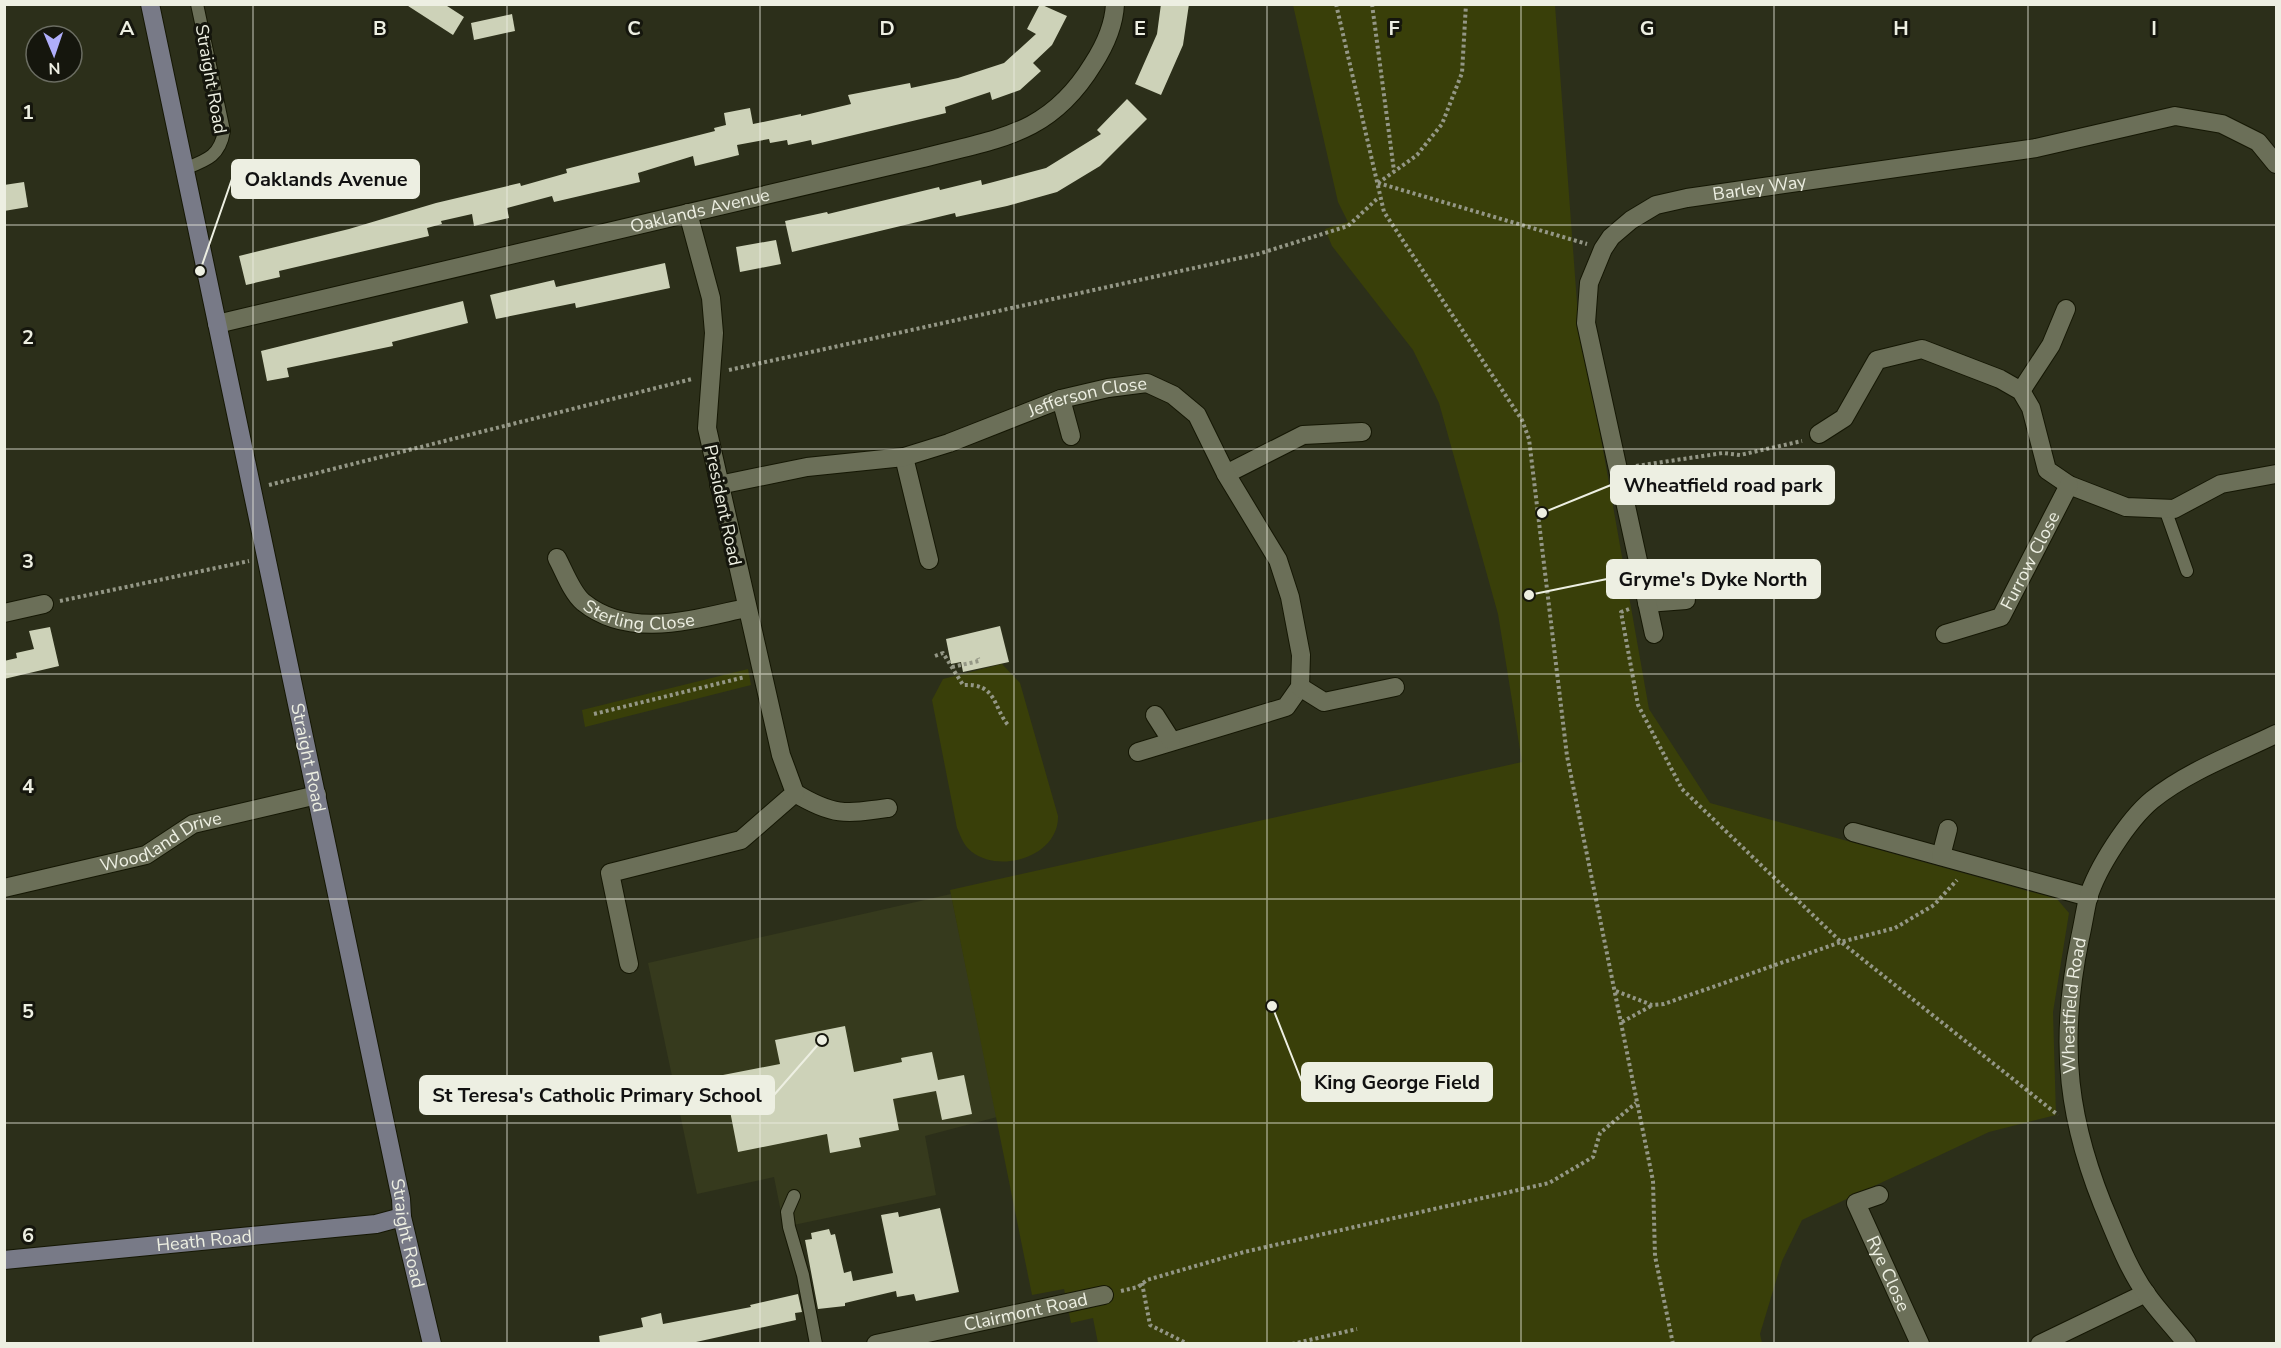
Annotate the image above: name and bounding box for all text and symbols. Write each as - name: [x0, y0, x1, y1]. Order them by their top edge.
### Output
- text: A: [120, 15, 135, 42]
- text: B: [373, 15, 387, 42]
- text: C: [627, 15, 641, 42]
- text: D: [879, 15, 895, 42]
- text: E: [1134, 15, 1146, 42]
- text: F: [1388, 15, 1400, 42]
- text: G: [1640, 15, 1654, 42]
- text: H: [1893, 15, 1909, 42]
- text: I: [2151, 15, 2157, 42]
- street label: Straight Road: [190, 22, 232, 136]
- north arrow: [24, 24, 84, 84]
- text: N: [48, 57, 61, 79]
- text: 1: [22, 99, 34, 126]
- callout: Oaklands Avenue: [232, 160, 419, 198]
- text: Oaklands Avenue: [244, 166, 408, 193]
- street label: Barley Way: [1711, 169, 1809, 206]
- street label: Oaklands Avenue: [628, 182, 772, 238]
- text: 2: [22, 324, 34, 351]
- street label: Jefferson Close: [1023, 371, 1148, 423]
- street label: President Road: [698, 442, 748, 568]
- callout: Wheatfield road park: [1611, 466, 1834, 504]
- text: Wheatfield road park: [1623, 472, 1824, 499]
- street label: Furrow Close: [1995, 507, 2065, 614]
- text: 3: [22, 548, 34, 575]
- callout: Gryme's Dyke North: [1607, 560, 1820, 598]
- text: Gryme's Dyke North: [1619, 566, 1807, 593]
- street label: Sterling Close: [578, 594, 696, 636]
- street label: Straight Road: [285, 701, 331, 814]
- text: 4: [22, 773, 34, 800]
- street label: Woodland Drive: [98, 806, 224, 877]
- street label: Wheatfield Road: [2056, 935, 2092, 1075]
- text: 5: [22, 998, 34, 1025]
- callout: King George Field: [1302, 1063, 1492, 1101]
- text: King George Field: [1314, 1069, 1480, 1096]
- callout: St Teresa's Catholic Primary School: [420, 1076, 774, 1114]
- text: St Teresa's Catholic Primary School: [432, 1082, 762, 1109]
- street label: Straight Road: [385, 1176, 430, 1290]
- text: 6: [22, 1222, 34, 1249]
- street label: Heath Road: [155, 1224, 253, 1257]
- street label: Rye Close: [1860, 1232, 1916, 1316]
- street label: Clairmont Road: [961, 1287, 1090, 1337]

